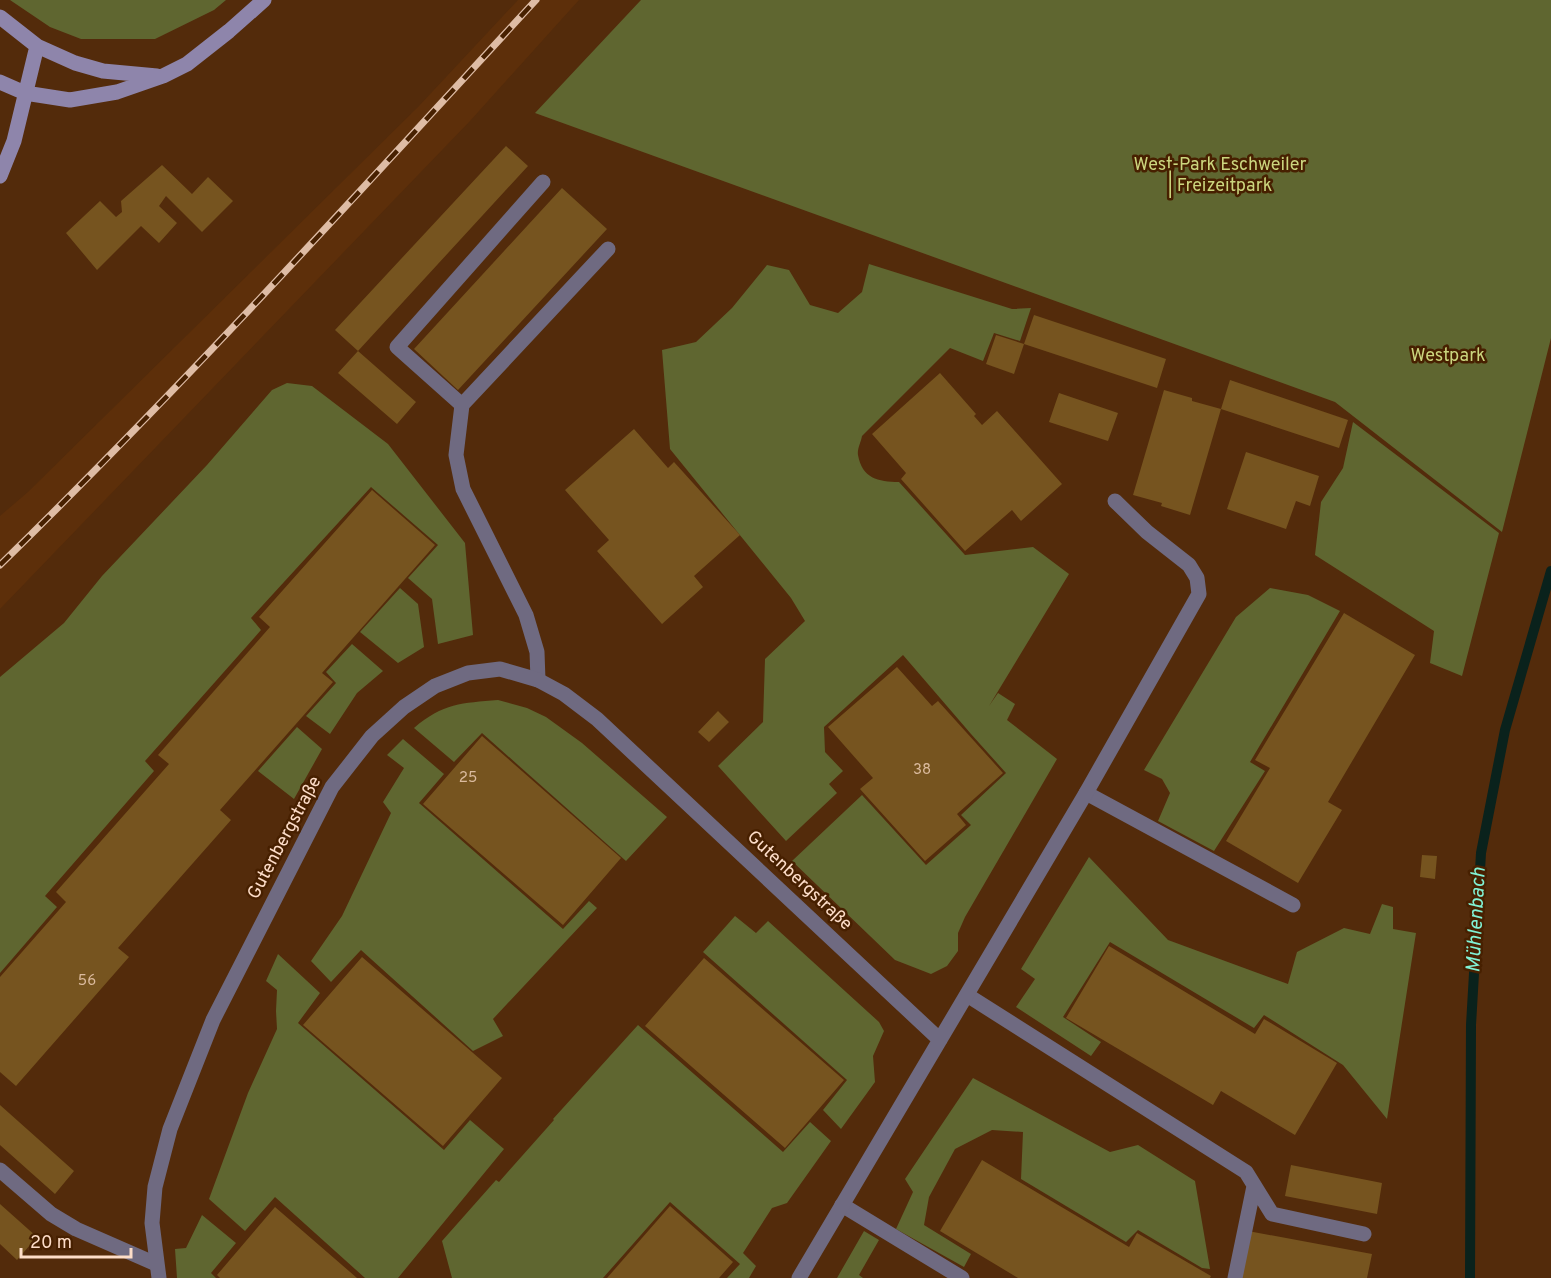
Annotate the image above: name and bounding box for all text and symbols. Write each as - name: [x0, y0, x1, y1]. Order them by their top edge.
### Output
- park label: West-Park Eschweiler | Freizeitpark: [1133, 154, 1307, 198]
- park label: Westpark: [1410, 345, 1486, 368]
- house number: 38: [913, 761, 931, 780]
- house number: 25: [459, 769, 477, 788]
- street label: Gutenbergstraße: [243, 772, 327, 904]
- street label: Gutenbergstraße: [741, 826, 857, 936]
- water label: Mühlenbach: [1461, 867, 1493, 973]
- house number: 56: [78, 972, 96, 991]
- scale bar: [21, 1221, 130, 1259]
- text: 20 m: [30, 1232, 72, 1255]

